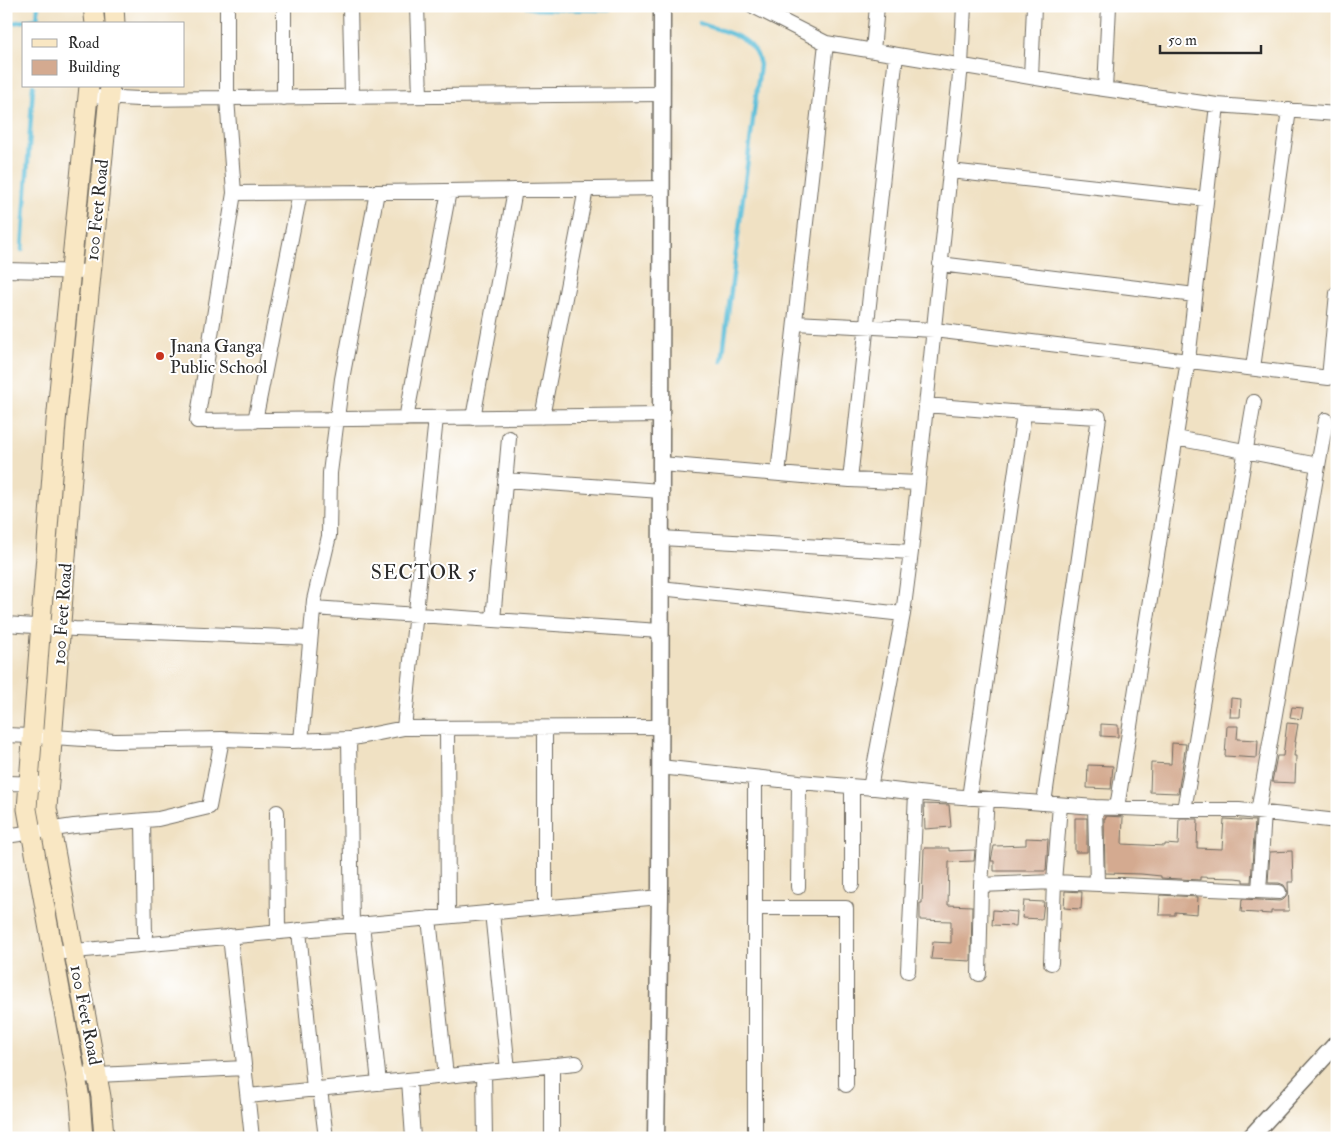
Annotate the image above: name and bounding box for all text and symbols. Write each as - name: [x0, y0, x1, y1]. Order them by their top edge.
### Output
- legend: [22, 22, 185, 88]
- scale bar: [1160, 22, 1262, 54]
- text: 50 m: [1168, 31, 1197, 50]
- text: Road: [68, 34, 100, 53]
- text: Building: [68, 58, 120, 77]
- street label: 100 Feet Road: [81, 158, 114, 262]
- place label: Jnana Ganga Public School: [169, 335, 268, 379]
- marker: Jnana Ganga Public School: [154, 350, 166, 362]
- district label: SECTOR 5: [371, 560, 477, 585]
- street label: 100 Feet Road: [47, 562, 78, 666]
- street label: 100 Feet Road: [65, 963, 107, 1067]

